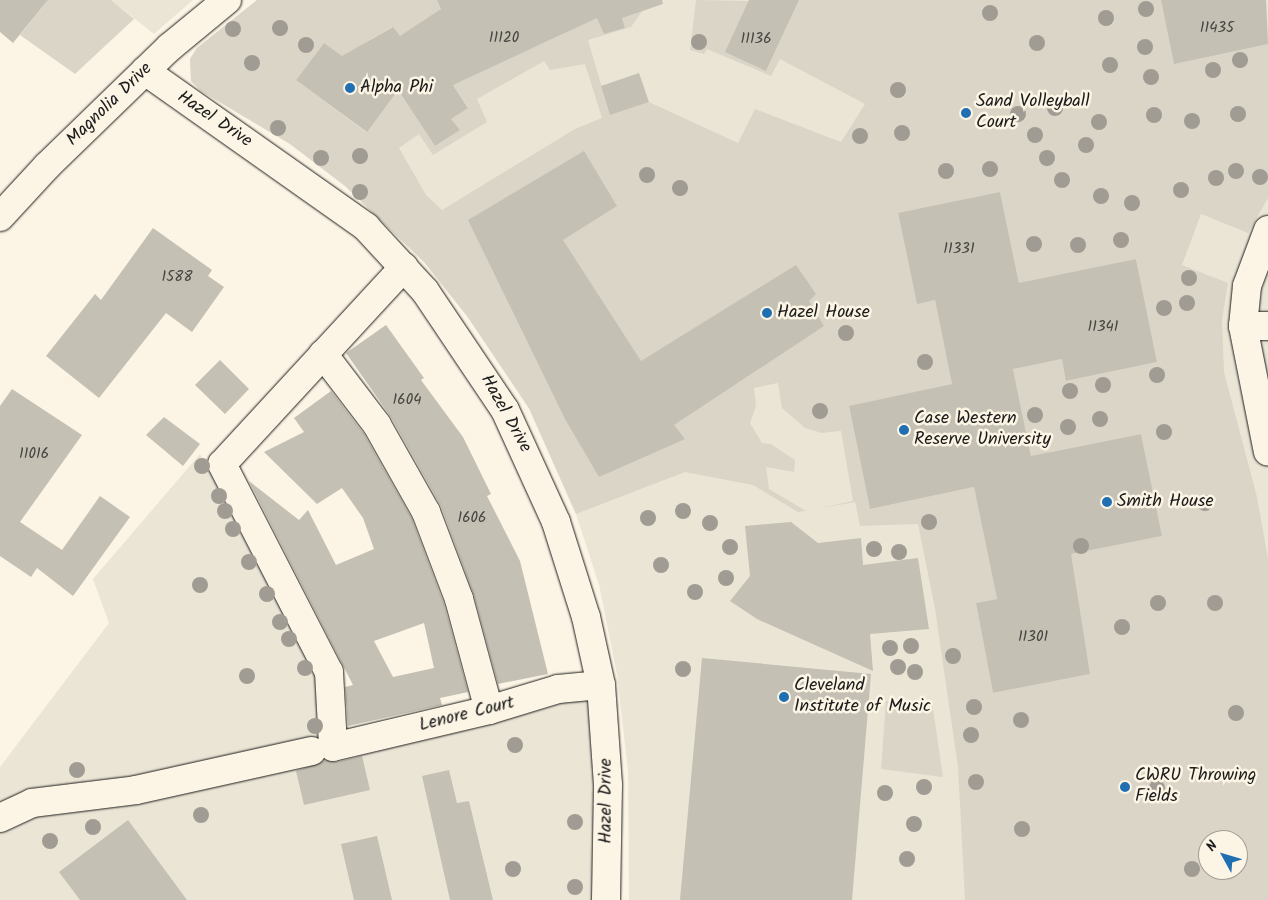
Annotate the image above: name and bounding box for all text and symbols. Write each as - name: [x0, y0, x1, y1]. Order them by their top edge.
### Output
- house number: 11435: [1200, 20, 1234, 38]
- house number: 11120: [489, 30, 519, 48]
- house number: 11136: [740, 31, 772, 49]
- street label: Magnolia Drive: [63, 59, 157, 151]
- place label: Alpha Phi: [360, 77, 433, 99]
- marker: Alpha Phi: [344, 82, 356, 94]
- street label: Hazel Drive: [172, 87, 256, 153]
- place label: Sand Volleyball Court: [976, 92, 1090, 134]
- marker: Sand Volleyball Court: [960, 107, 972, 119]
- house number: 11331: [943, 241, 975, 259]
- house number: 1588: [162, 269, 192, 287]
- place label: Hazel House: [777, 302, 870, 324]
- marker: Hazel House: [761, 307, 773, 319]
- house number: 11341: [1088, 319, 1118, 337]
- street label: Hazel Drive: [475, 371, 535, 457]
- house number: 1604: [393, 392, 421, 410]
- place label: Case Western Reserve University: [914, 409, 1051, 452]
- marker: Case Western Reserve University: [898, 424, 910, 436]
- house number: 11016: [19, 446, 49, 464]
- place label: Smith House: [1117, 491, 1214, 513]
- marker: Smith House: [1101, 496, 1113, 508]
- house number: 1606: [458, 510, 486, 528]
- house number: 11301: [1018, 629, 1048, 647]
- place label: Cleveland Institute of Music: [794, 676, 931, 719]
- marker: Cleveland Institute of Music: [778, 691, 790, 703]
- street label: Lenore Court: [417, 693, 517, 737]
- street label: Hazel Drive: [596, 758, 618, 844]
- place label: CWRU Throwing Fields: [1135, 766, 1256, 809]
- marker: CWRU Throwing Fields: [1119, 781, 1131, 793]
- north arrow: [1198, 830, 1248, 880]
- text: N: [1201, 836, 1223, 857]

